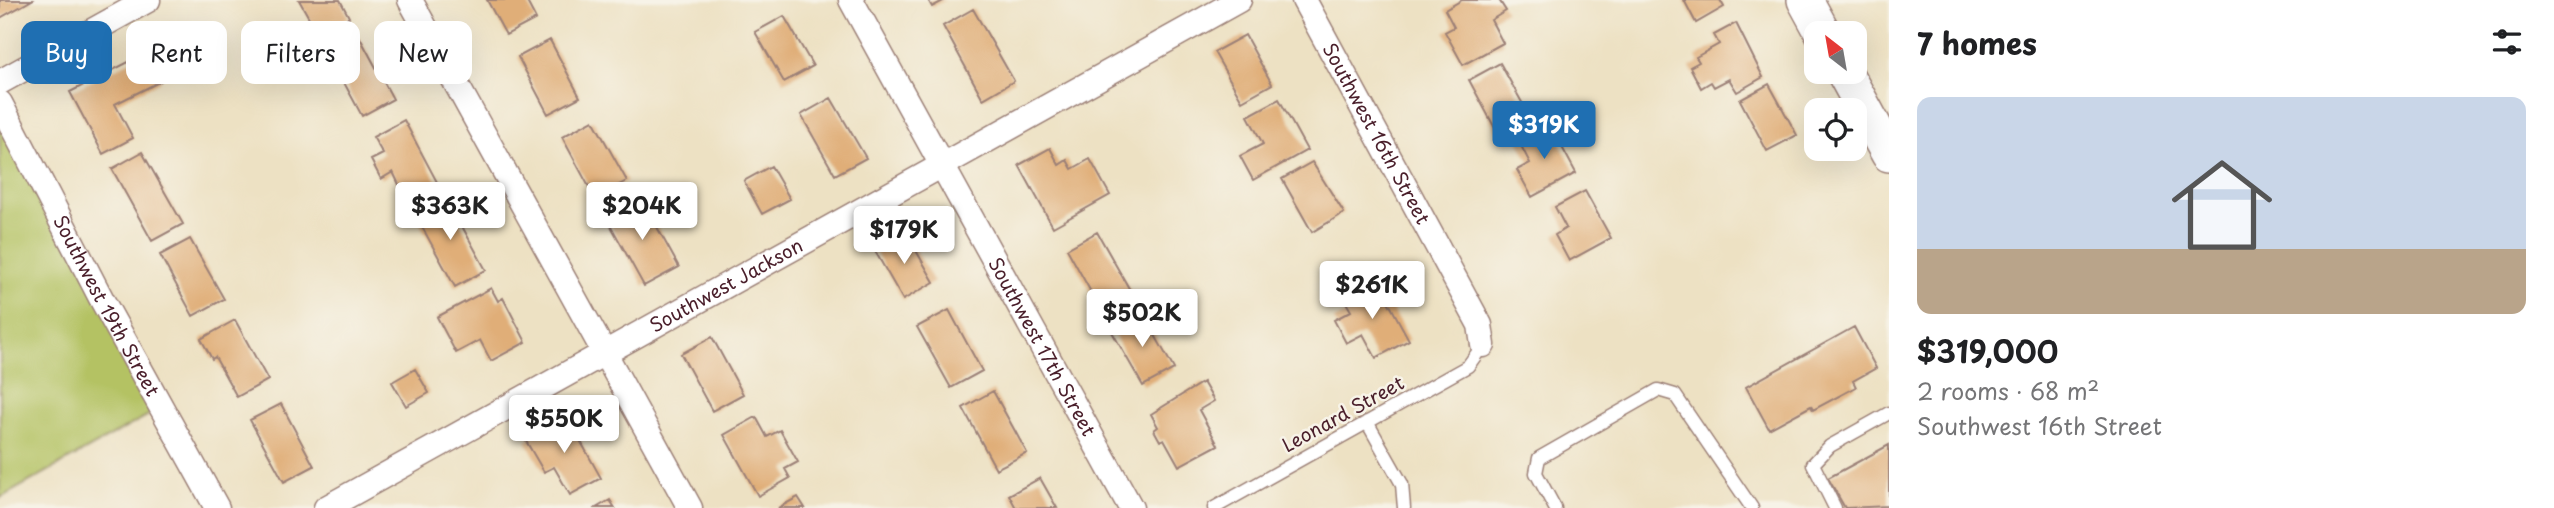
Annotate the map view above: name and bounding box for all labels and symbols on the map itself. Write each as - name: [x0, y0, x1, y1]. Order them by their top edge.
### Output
- north arrow: [1804, 21, 1867, 84]
- street label: Southwest 16th Street: [1317, 37, 1438, 229]
- pin: $319K: [1495, 102, 1593, 161]
- pin: $363K: [401, 182, 499, 242]
- pin: $204K: [593, 182, 691, 242]
- pin: $179K: [855, 206, 953, 266]
- street label: Southwest 19th Street: [47, 210, 168, 401]
- street label: Southwest Jackson: [644, 231, 807, 338]
- street label: Southwest 17th Street: [982, 252, 1104, 441]
- pin: $261K: [1323, 262, 1421, 321]
- pin: $502K: [1093, 290, 1191, 349]
- street label: Leonard Street: [1276, 368, 1409, 458]
- pin: $550K: [515, 396, 613, 455]

